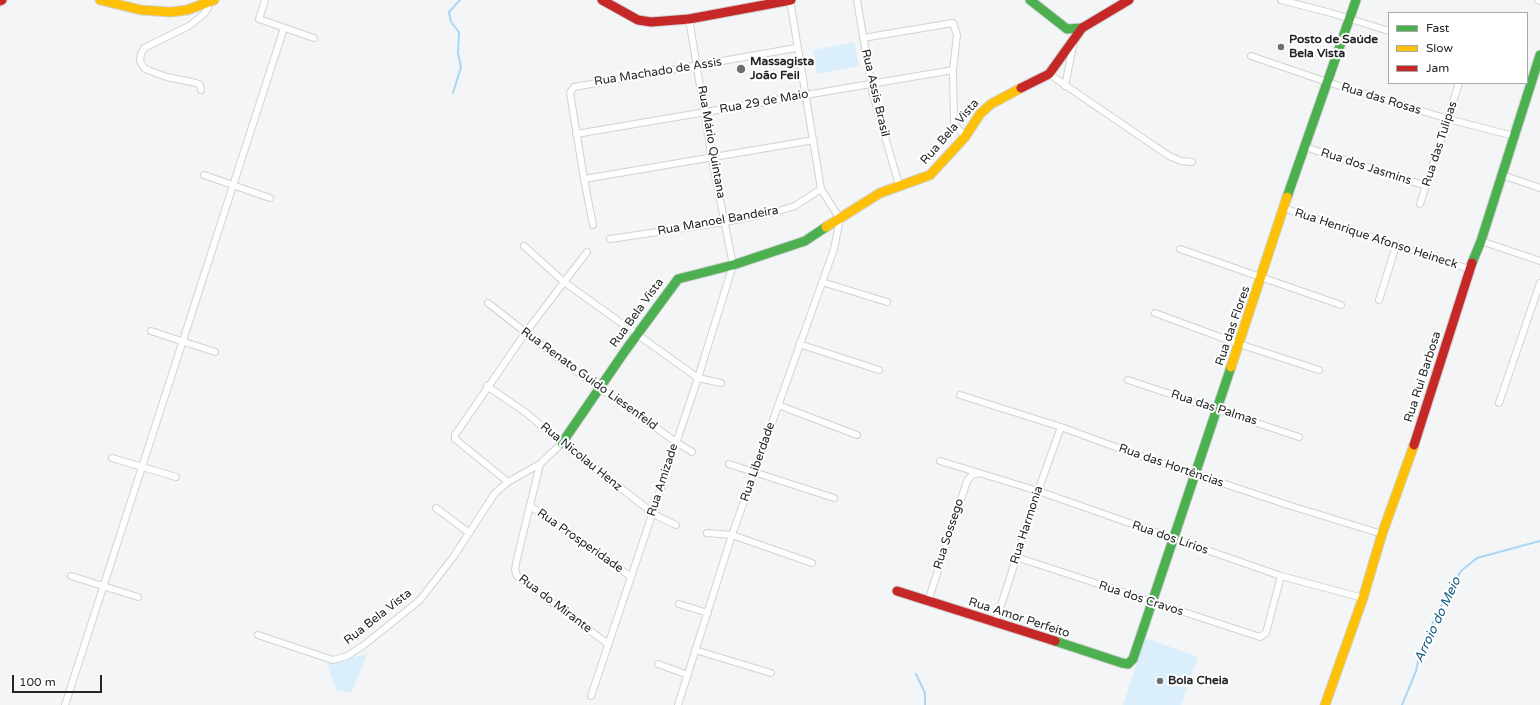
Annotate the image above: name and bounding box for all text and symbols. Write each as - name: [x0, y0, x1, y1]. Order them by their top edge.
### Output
- legend: [1388, 12, 1528, 84]
- text: Fast: [1426, 21, 1449, 35]
- place label: Posto de Saúde Bela Vista: [1289, 33, 1378, 61]
- text: Slow: [1426, 41, 1453, 55]
- marker: Posto de Saúde Bela Vista: [1276, 42, 1286, 52]
- street label: Rua Assis Brasil: [858, 48, 892, 138]
- street label: Rua Machado de Assis: [593, 55, 723, 89]
- place label: Massagista João Feil: [750, 55, 814, 83]
- text: Jam: [1426, 61, 1449, 75]
- marker: Massagista João Feil: [735, 63, 747, 75]
- street label: Rua das Rosas: [1339, 80, 1423, 118]
- street label: Rua Mário Quintana: [694, 84, 728, 200]
- street label: Rua 29 de Maio: [718, 87, 810, 117]
- street label: Rua Bela Vista: [918, 96, 982, 168]
- street label: Rua das Tulipas: [1419, 100, 1461, 188]
- street label: Rua dos Jasmins: [1319, 146, 1413, 188]
- street label: Rua Manoel Bandeira: [656, 203, 780, 239]
- street label: Rua Henrique Afonso Heineck: [1293, 206, 1459, 272]
- street label: Rua Bela Vista: [607, 276, 667, 350]
- street label: Rua das Flores: [1213, 284, 1253, 368]
- street label: Rua Renato Guido Liesenfeld: [518, 325, 660, 433]
- street label: Rua Ruí Barbosa: [1402, 330, 1444, 424]
- street label: Rua das Palmas: [1169, 387, 1259, 429]
- street label: Rua Nicolau Henz: [537, 420, 625, 494]
- street label: Rua Liberdade: [738, 420, 778, 504]
- street label: Rua das Hortências: [1117, 441, 1225, 491]
- street label: Rua Amizade: [644, 442, 682, 518]
- street label: Rua Harmonia: [1008, 484, 1046, 566]
- street label: Rua Sossego: [931, 497, 967, 571]
- street label: Rua Prosperidade: [534, 506, 626, 576]
- street label: Rua dos Lírios: [1130, 518, 1210, 558]
- street label: Rua do Mirante: [516, 572, 594, 636]
- water label: Arroio do Meio: [1411, 575, 1465, 665]
- street label: Rua dos Cravos: [1097, 579, 1185, 619]
- street label: Rua Bela Vista: [341, 586, 415, 648]
- street label: Rua Amor Perfeito: [967, 595, 1071, 641]
- scale bar: [14, 667, 104, 693]
- place label: Bola Cheia: [1168, 674, 1229, 688]
- text: 100 m: [19, 675, 56, 689]
- marker: Bola Cheia: [1155, 676, 1165, 686]

